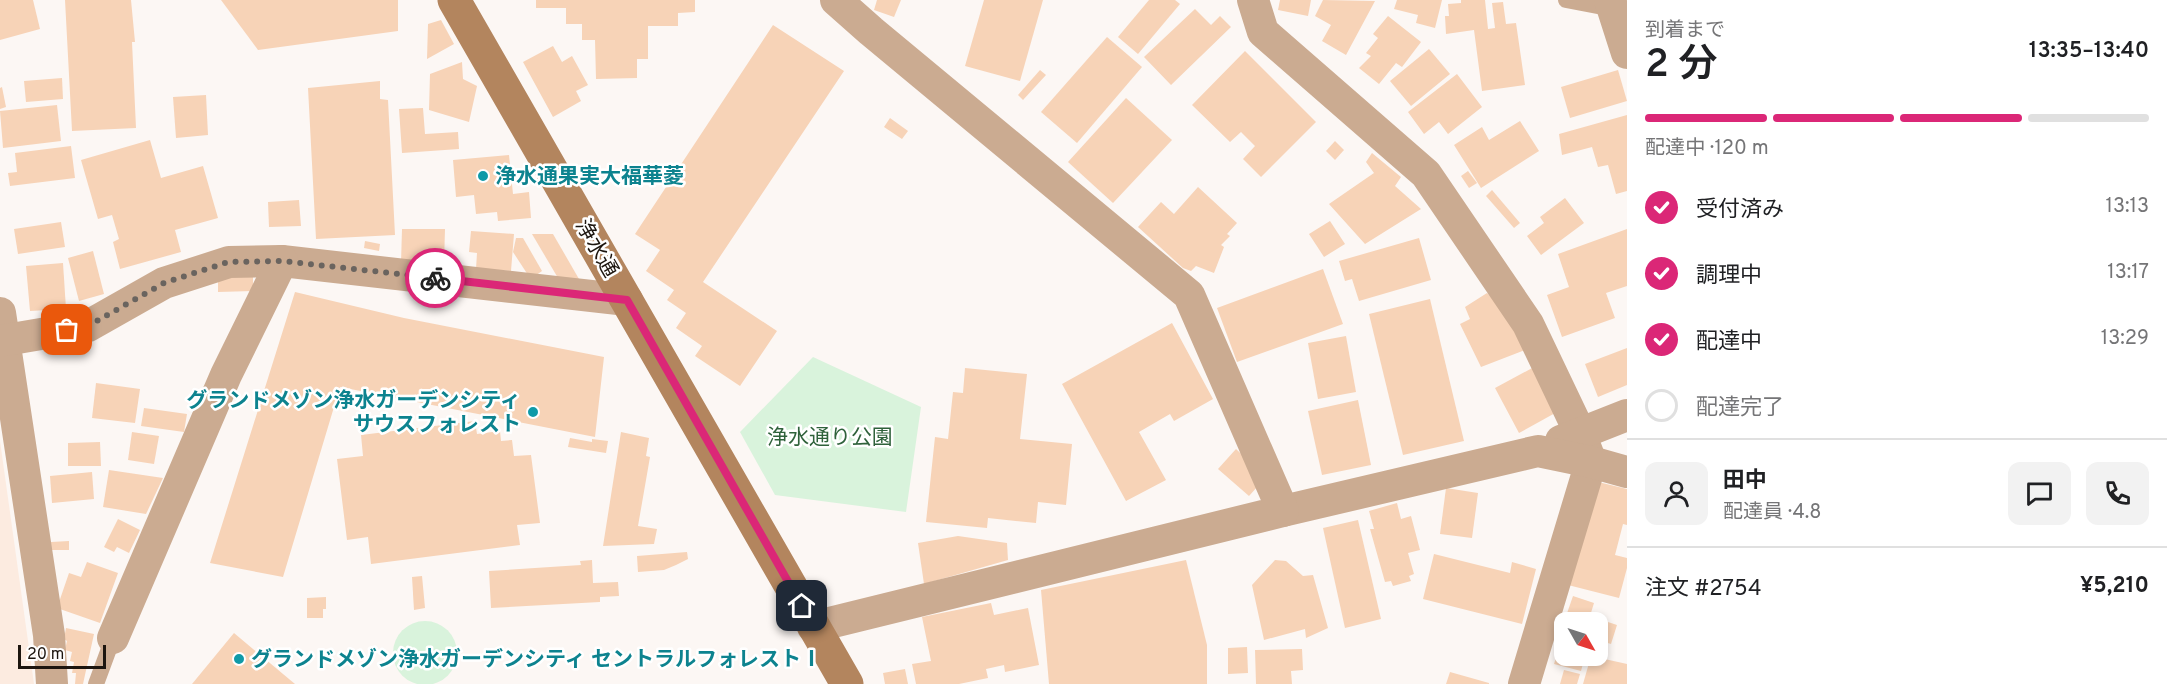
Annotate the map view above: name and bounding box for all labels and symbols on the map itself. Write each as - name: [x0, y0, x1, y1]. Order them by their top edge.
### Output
- place label: 浄水通果実大福華菱: [495, 164, 684, 191]
- marker: 浄水通果実大福華菱: [476, 169, 490, 183]
- street label: 浄水通: [568, 215, 623, 283]
- courier: [405, 248, 465, 308]
- pin: [41, 304, 92, 355]
- place label: グランドメゾン浄水ガーデンシティ サウスフォレスト: [186, 388, 521, 439]
- marker: グランドメゾン浄水ガーデンシティ サウスフォレスト: [526, 405, 540, 419]
- park label: 浄水通り公園: [767, 425, 893, 452]
- pin: [776, 580, 827, 631]
- north arrow: [1554, 612, 1608, 666]
- scale bar: [18, 642, 106, 670]
- place label: グランドメゾン浄水ガーデンシティ セントラルフォレストⅠ: [251, 647, 822, 674]
- marker: グランドメゾン浄水ガーデンシティ セントラルフォレストⅠ: [232, 652, 246, 666]

